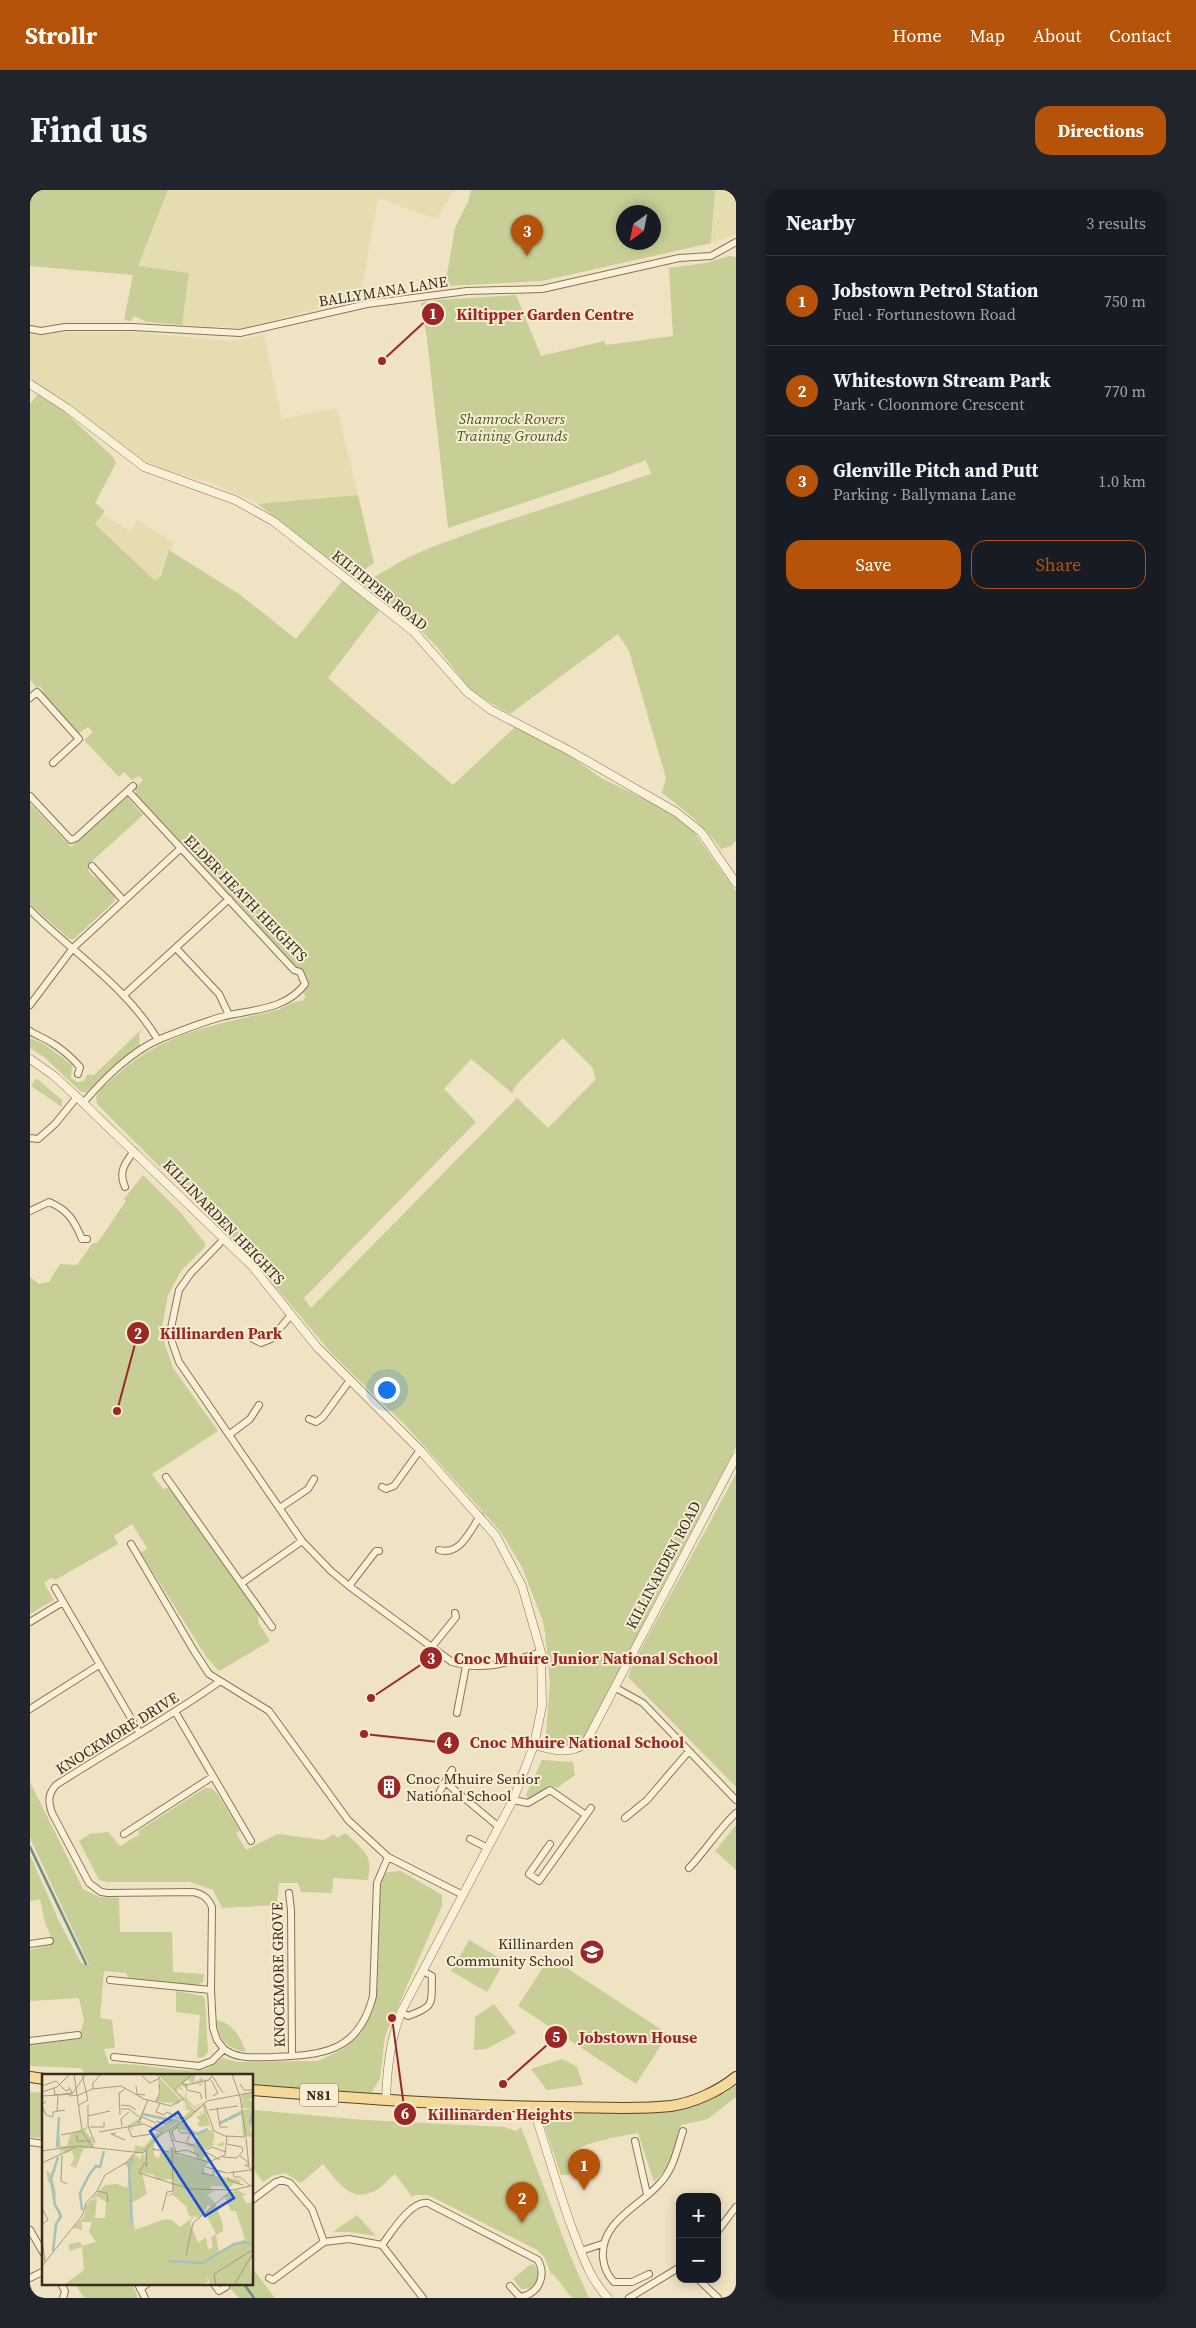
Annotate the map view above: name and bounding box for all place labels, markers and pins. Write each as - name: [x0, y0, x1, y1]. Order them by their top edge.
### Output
- pin: 3: [511, 215, 543, 256]
- callout: Kiltipper Garden Centre: [421, 299, 643, 330]
- callout: Killinarden Park: [125, 1318, 293, 1349]
- callout: Cnoc Mhuire Junior National School: [419, 1643, 728, 1674]
- callout: Cnoc Mhuire National School: [435, 1727, 694, 1758]
- place label: Cnoc Mhuire Senior National School: [406, 1768, 541, 1806]
- building icon: Cnoc Mhuire Senior National School: [376, 1774, 402, 1800]
- place label: Killinarden Community School: [446, 1933, 575, 1971]
- school or university icon: Killinarden Community School: [579, 1939, 605, 1965]
- callout: Jobstown House: [544, 2021, 707, 2052]
- callout: Killinarden Heights: [392, 2098, 582, 2129]
- pin: 1: [568, 2149, 600, 2190]
- pin: 2: [506, 2182, 538, 2223]

